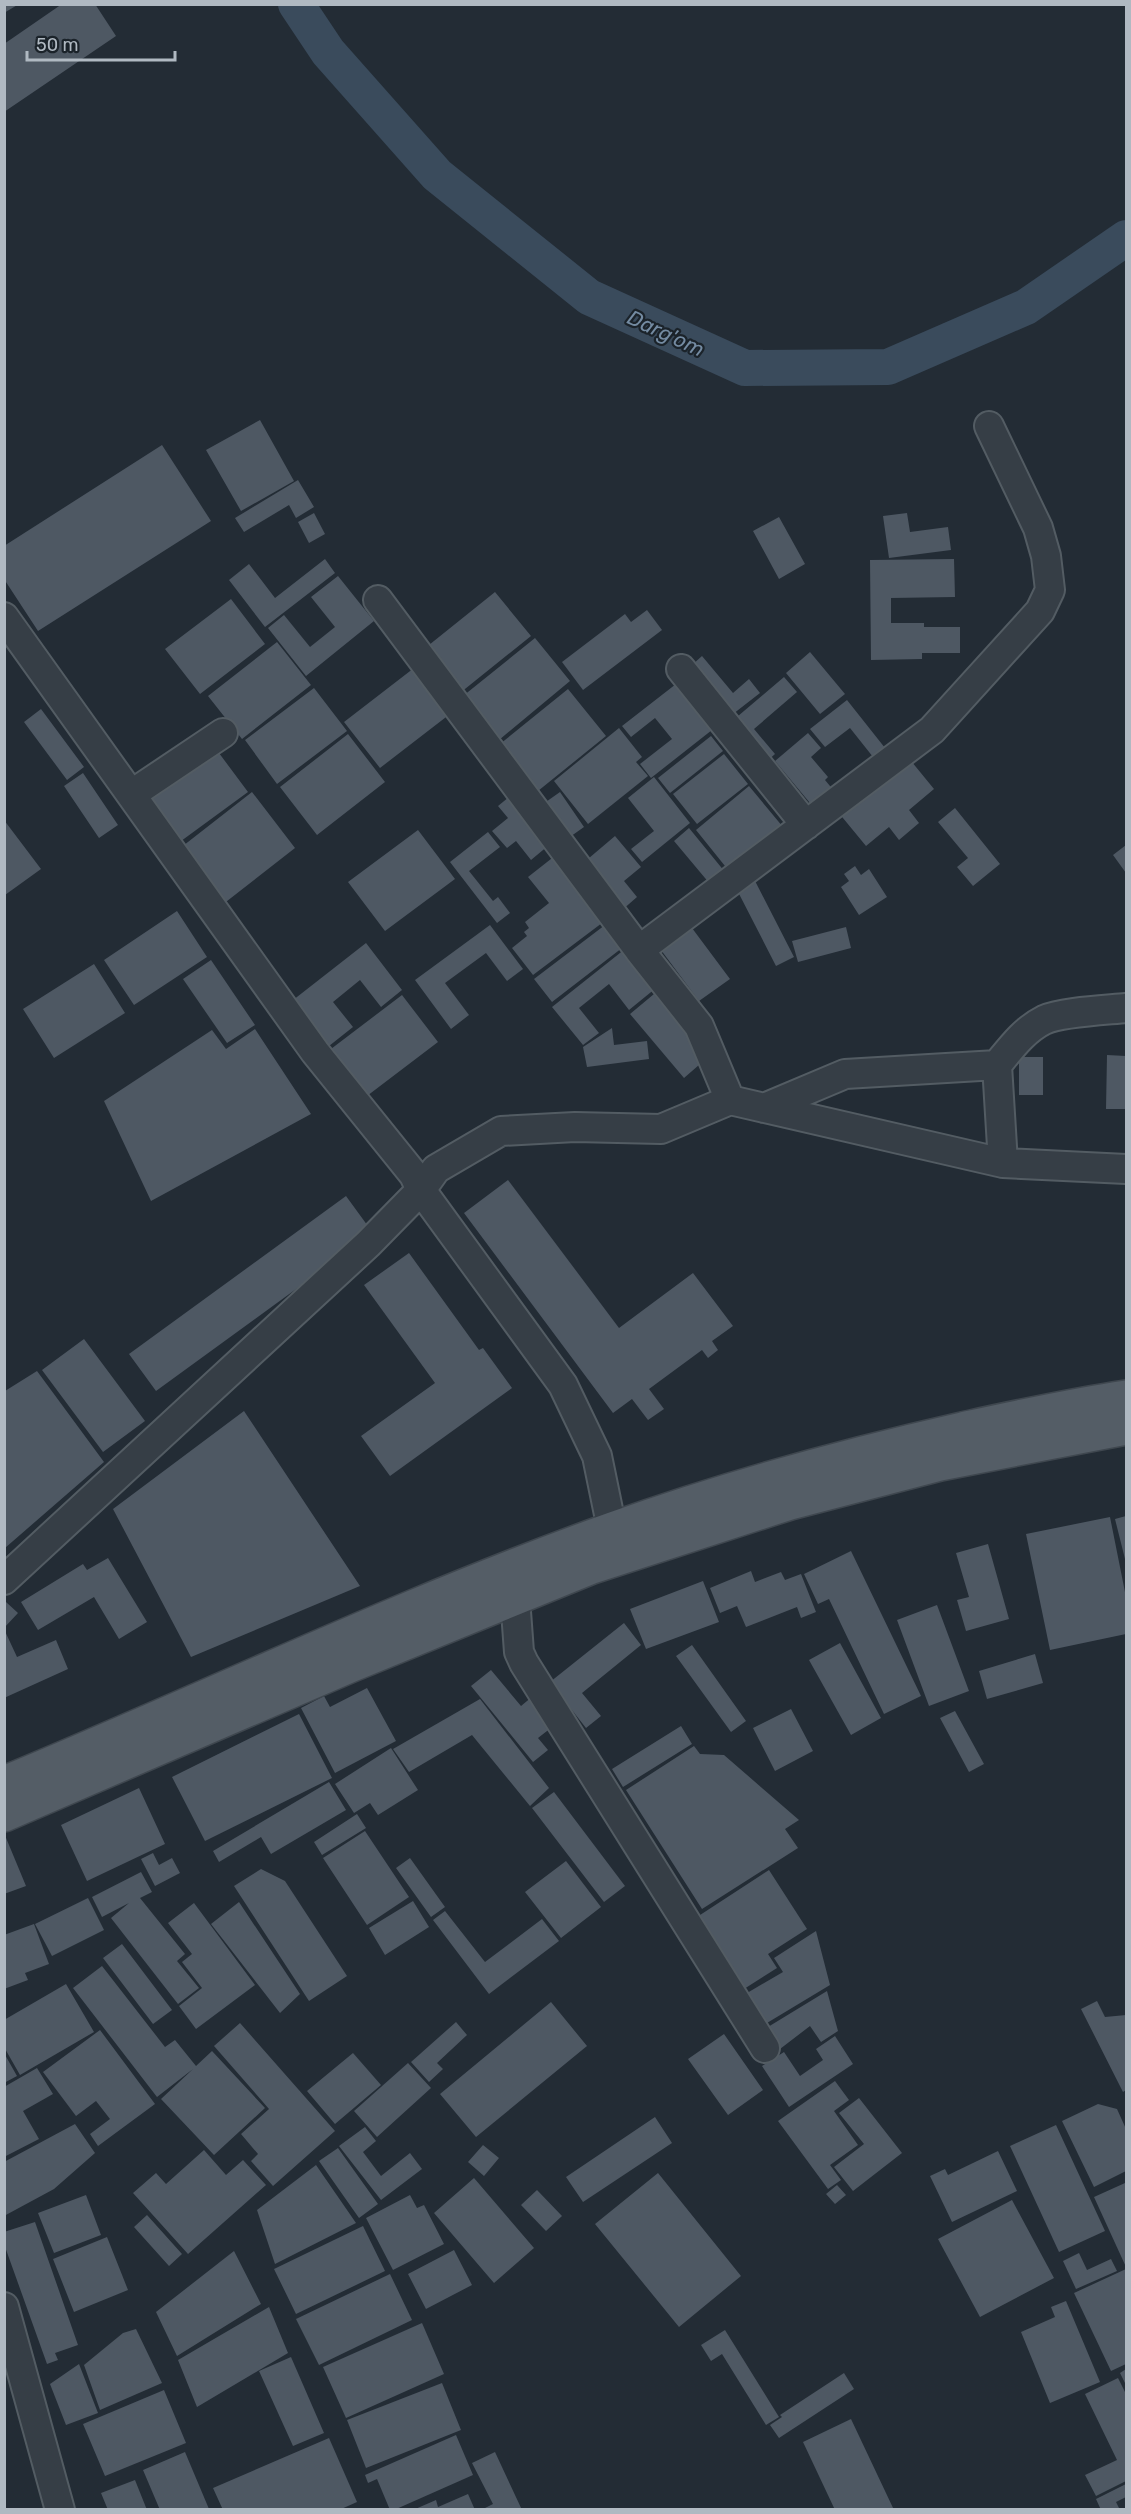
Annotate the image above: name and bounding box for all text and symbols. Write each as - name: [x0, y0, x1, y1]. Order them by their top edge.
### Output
- scale bar: [27, 24, 176, 62]
- text: 50 m: [36, 34, 79, 56]
- water label: Darg'om: [624, 304, 708, 362]

